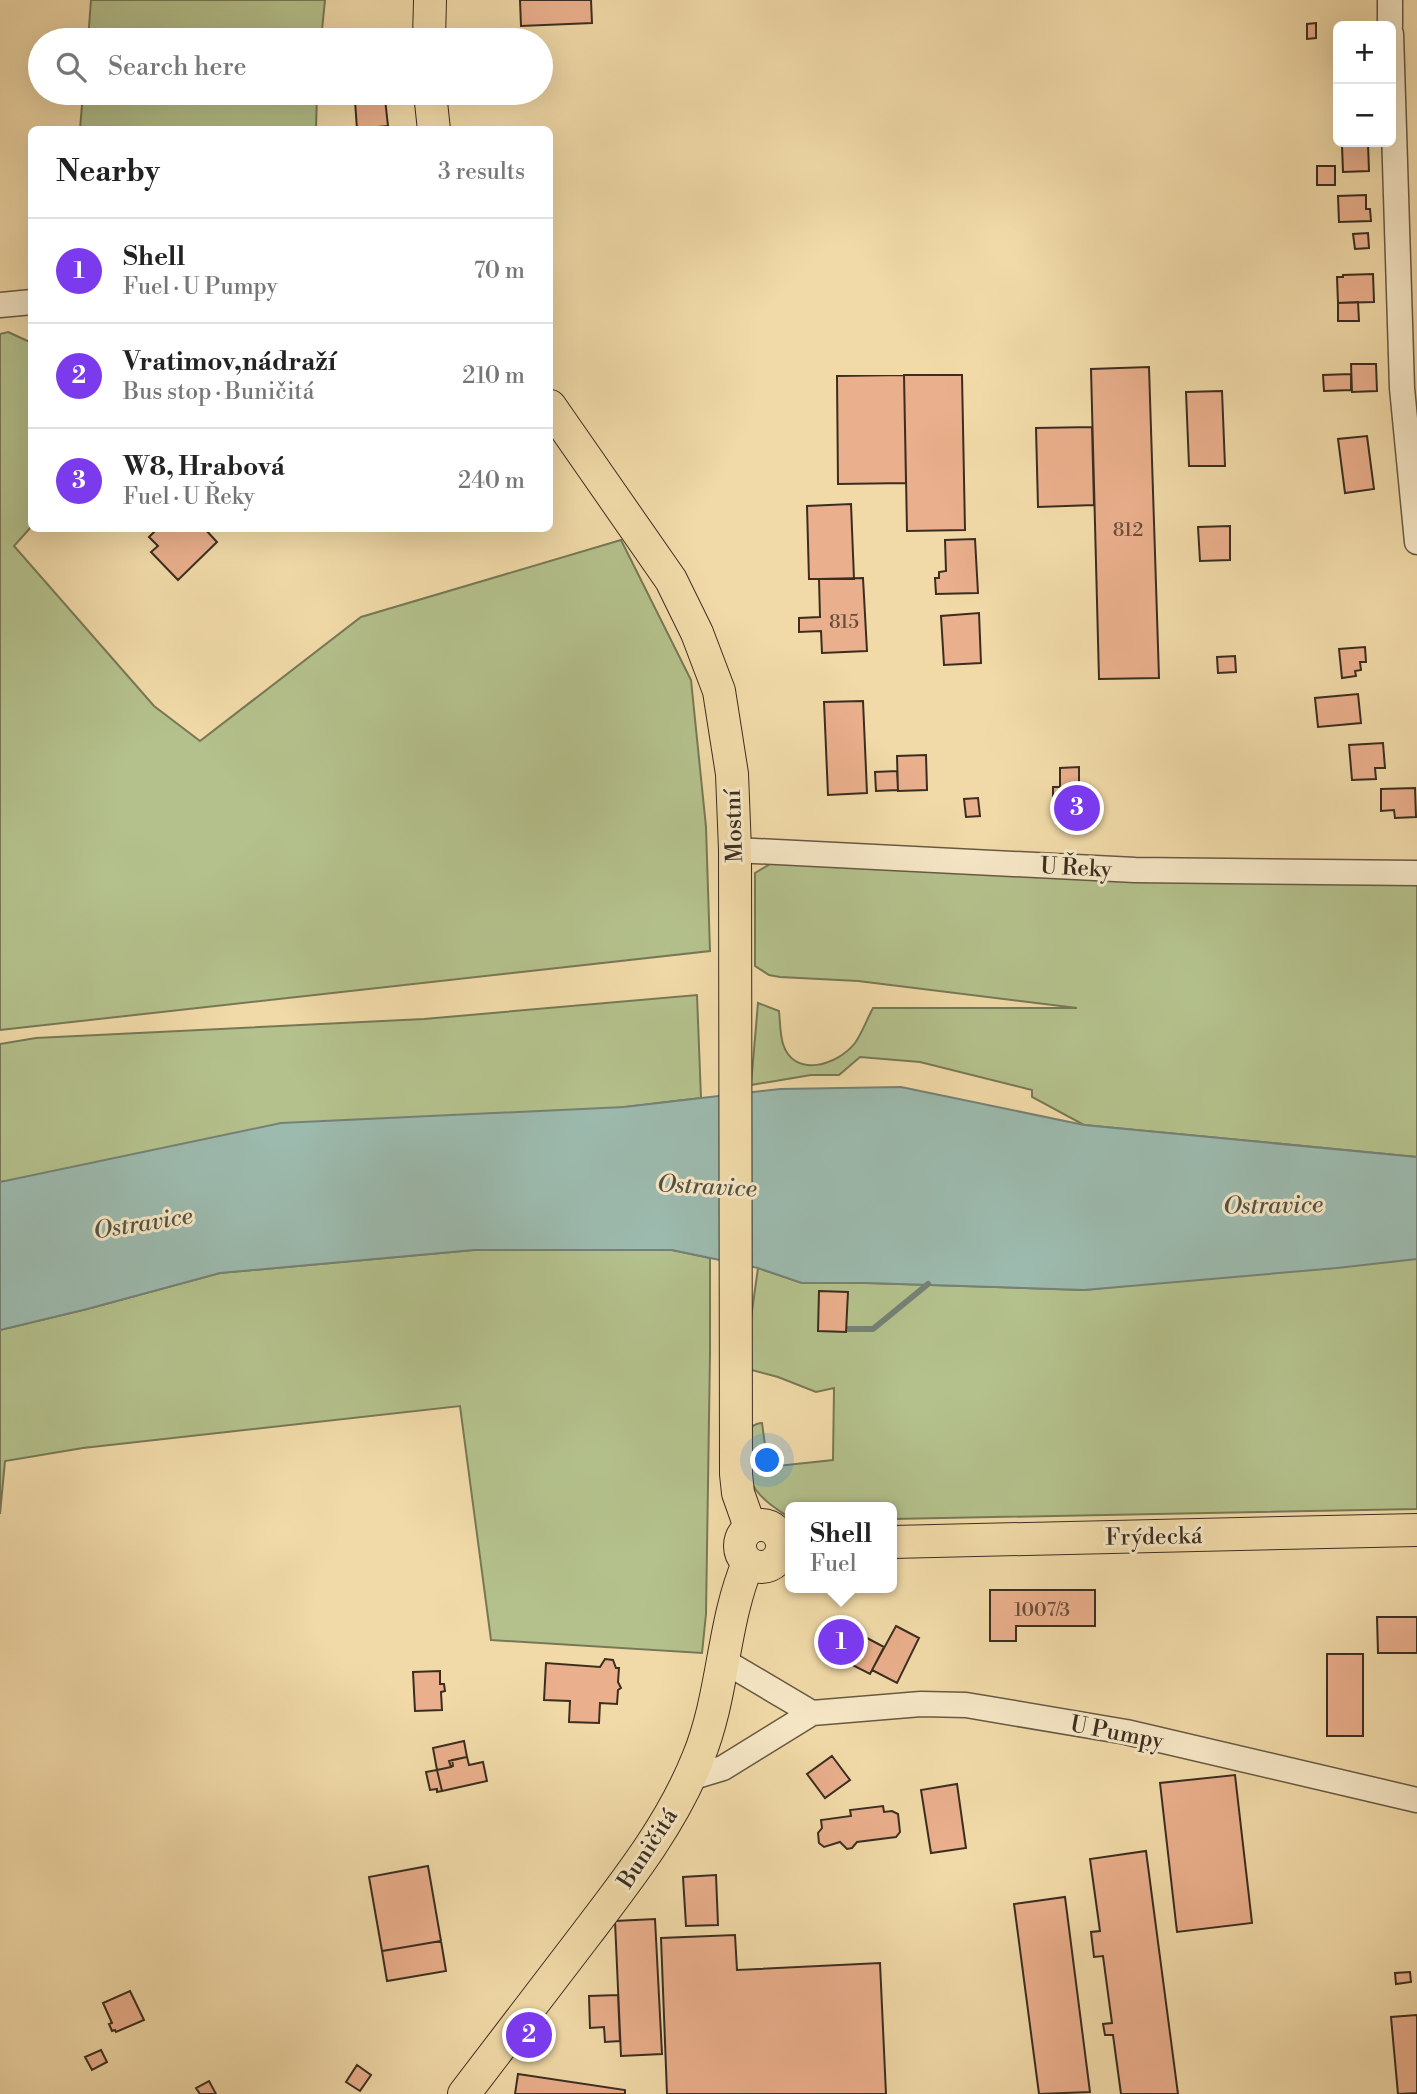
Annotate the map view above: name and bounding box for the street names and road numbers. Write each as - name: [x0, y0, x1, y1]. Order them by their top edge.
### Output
- street label: Mostní: [719, 788, 749, 863]
- street label: U Řeky: [1039, 850, 1114, 884]
- street label: Frýdecká: [1105, 1522, 1203, 1552]
- street label: U Pumpy: [1068, 1710, 1167, 1756]
- street label: Buničitá: [611, 1803, 684, 1895]

